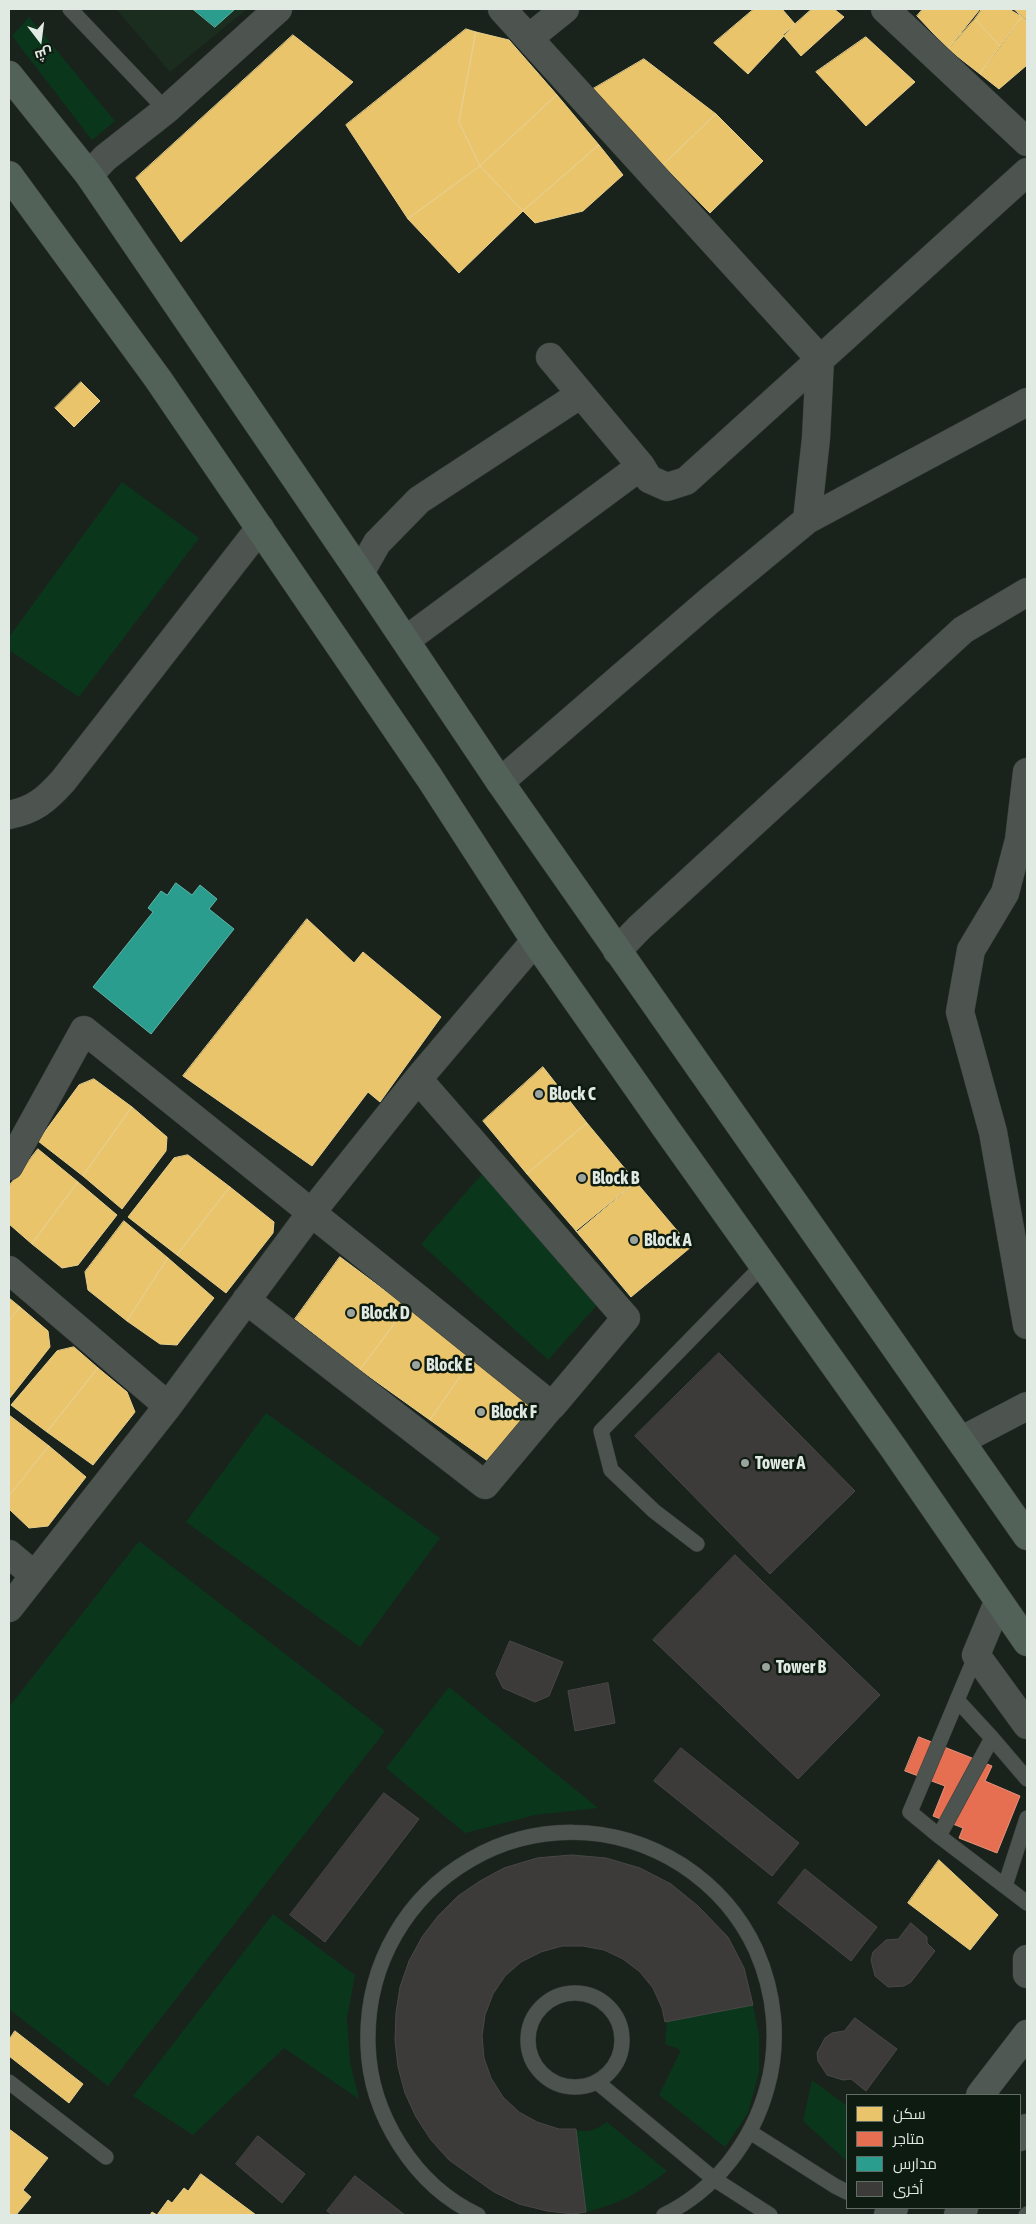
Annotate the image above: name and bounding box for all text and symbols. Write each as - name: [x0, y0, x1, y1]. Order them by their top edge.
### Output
- north arrow: [15, 15, 65, 65]
- text: ش: [33, 44, 55, 65]
- place label: Block C: [549, 1083, 596, 1105]
- marker: Block C: [533, 1088, 545, 1100]
- place label: Block B: [592, 1167, 639, 1189]
- marker: Block B: [576, 1172, 588, 1184]
- place label: Block A: [644, 1229, 691, 1251]
- marker: Block A: [628, 1234, 640, 1246]
- place label: Block D: [361, 1302, 410, 1324]
- marker: Block D: [345, 1307, 357, 1319]
- place label: Block E: [426, 1354, 472, 1376]
- marker: Block E: [410, 1359, 422, 1371]
- place label: Block F: [491, 1401, 537, 1423]
- marker: Block F: [475, 1406, 487, 1418]
- place label: Tower A: [755, 1452, 805, 1474]
- marker: Tower A: [739, 1457, 751, 1469]
- place label: Tower B: [776, 1656, 826, 1678]
- marker: Tower B: [760, 1661, 772, 1673]
- legend: [846, 2094, 1021, 2209]
- text: سكن: [893, 2105, 926, 2122]
- text: متاجر: [893, 2130, 924, 2147]
- text: مدارس: [893, 2155, 937, 2172]
- text: أخرى: [893, 2180, 923, 2197]

